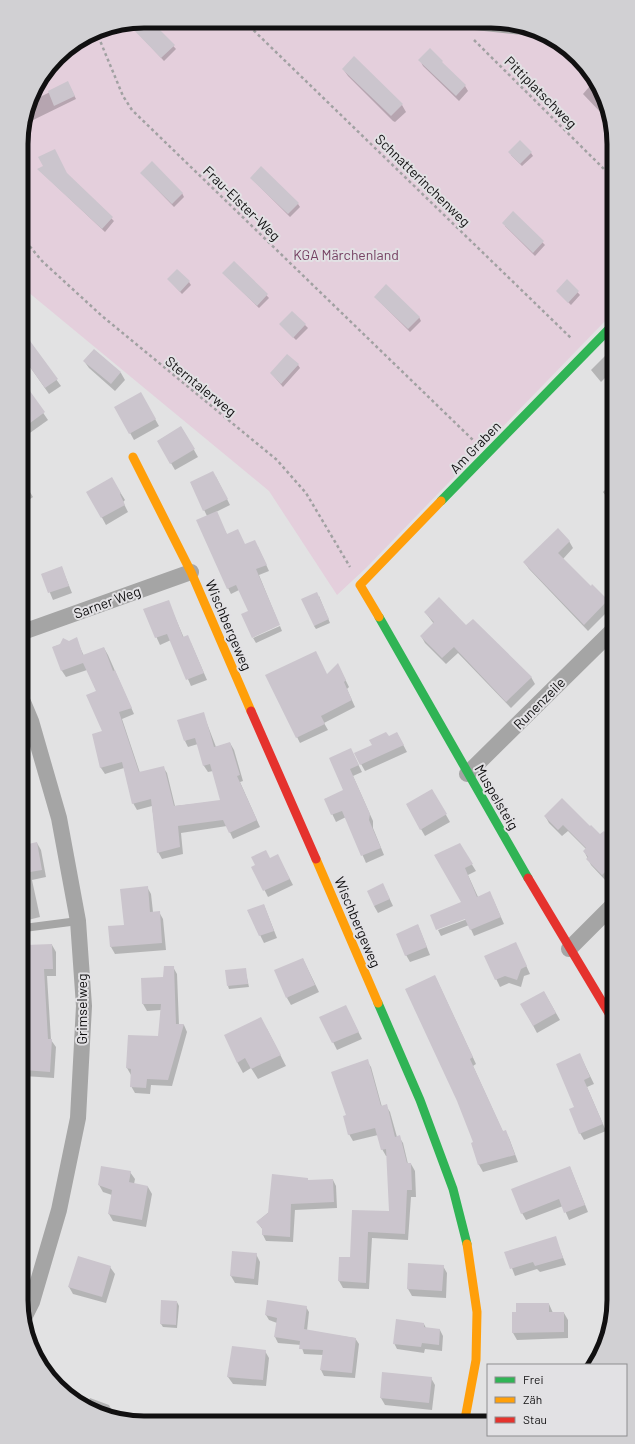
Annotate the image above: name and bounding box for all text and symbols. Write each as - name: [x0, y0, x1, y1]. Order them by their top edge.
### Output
- street label: Pittiplatschweg: [501, 52, 581, 132]
- street label: Schnatterinchenweg: [372, 130, 474, 230]
- street label: Frau-Elster-Weg: [200, 162, 284, 244]
- park label: KGA Märchenland: [293, 246, 399, 263]
- street label: Sterntalerweg: [162, 352, 240, 420]
- street label: Am Graben: [446, 417, 504, 477]
- street label: Wischbergeweg: [202, 577, 256, 673]
- street label: Sarner Weg: [71, 582, 143, 622]
- street label: Runenzeile: [509, 673, 569, 733]
- street label: Muspelsteig: [471, 761, 523, 833]
- street label: Wischbergeweg: [331, 874, 385, 970]
- street label: Grimselweg: [73, 973, 90, 1045]
- legend: [487, 1364, 627, 1436]
- text: Frei: [523, 1372, 543, 1386]
- text: Zäh: [523, 1392, 542, 1406]
- text: Stau: [523, 1412, 547, 1426]

